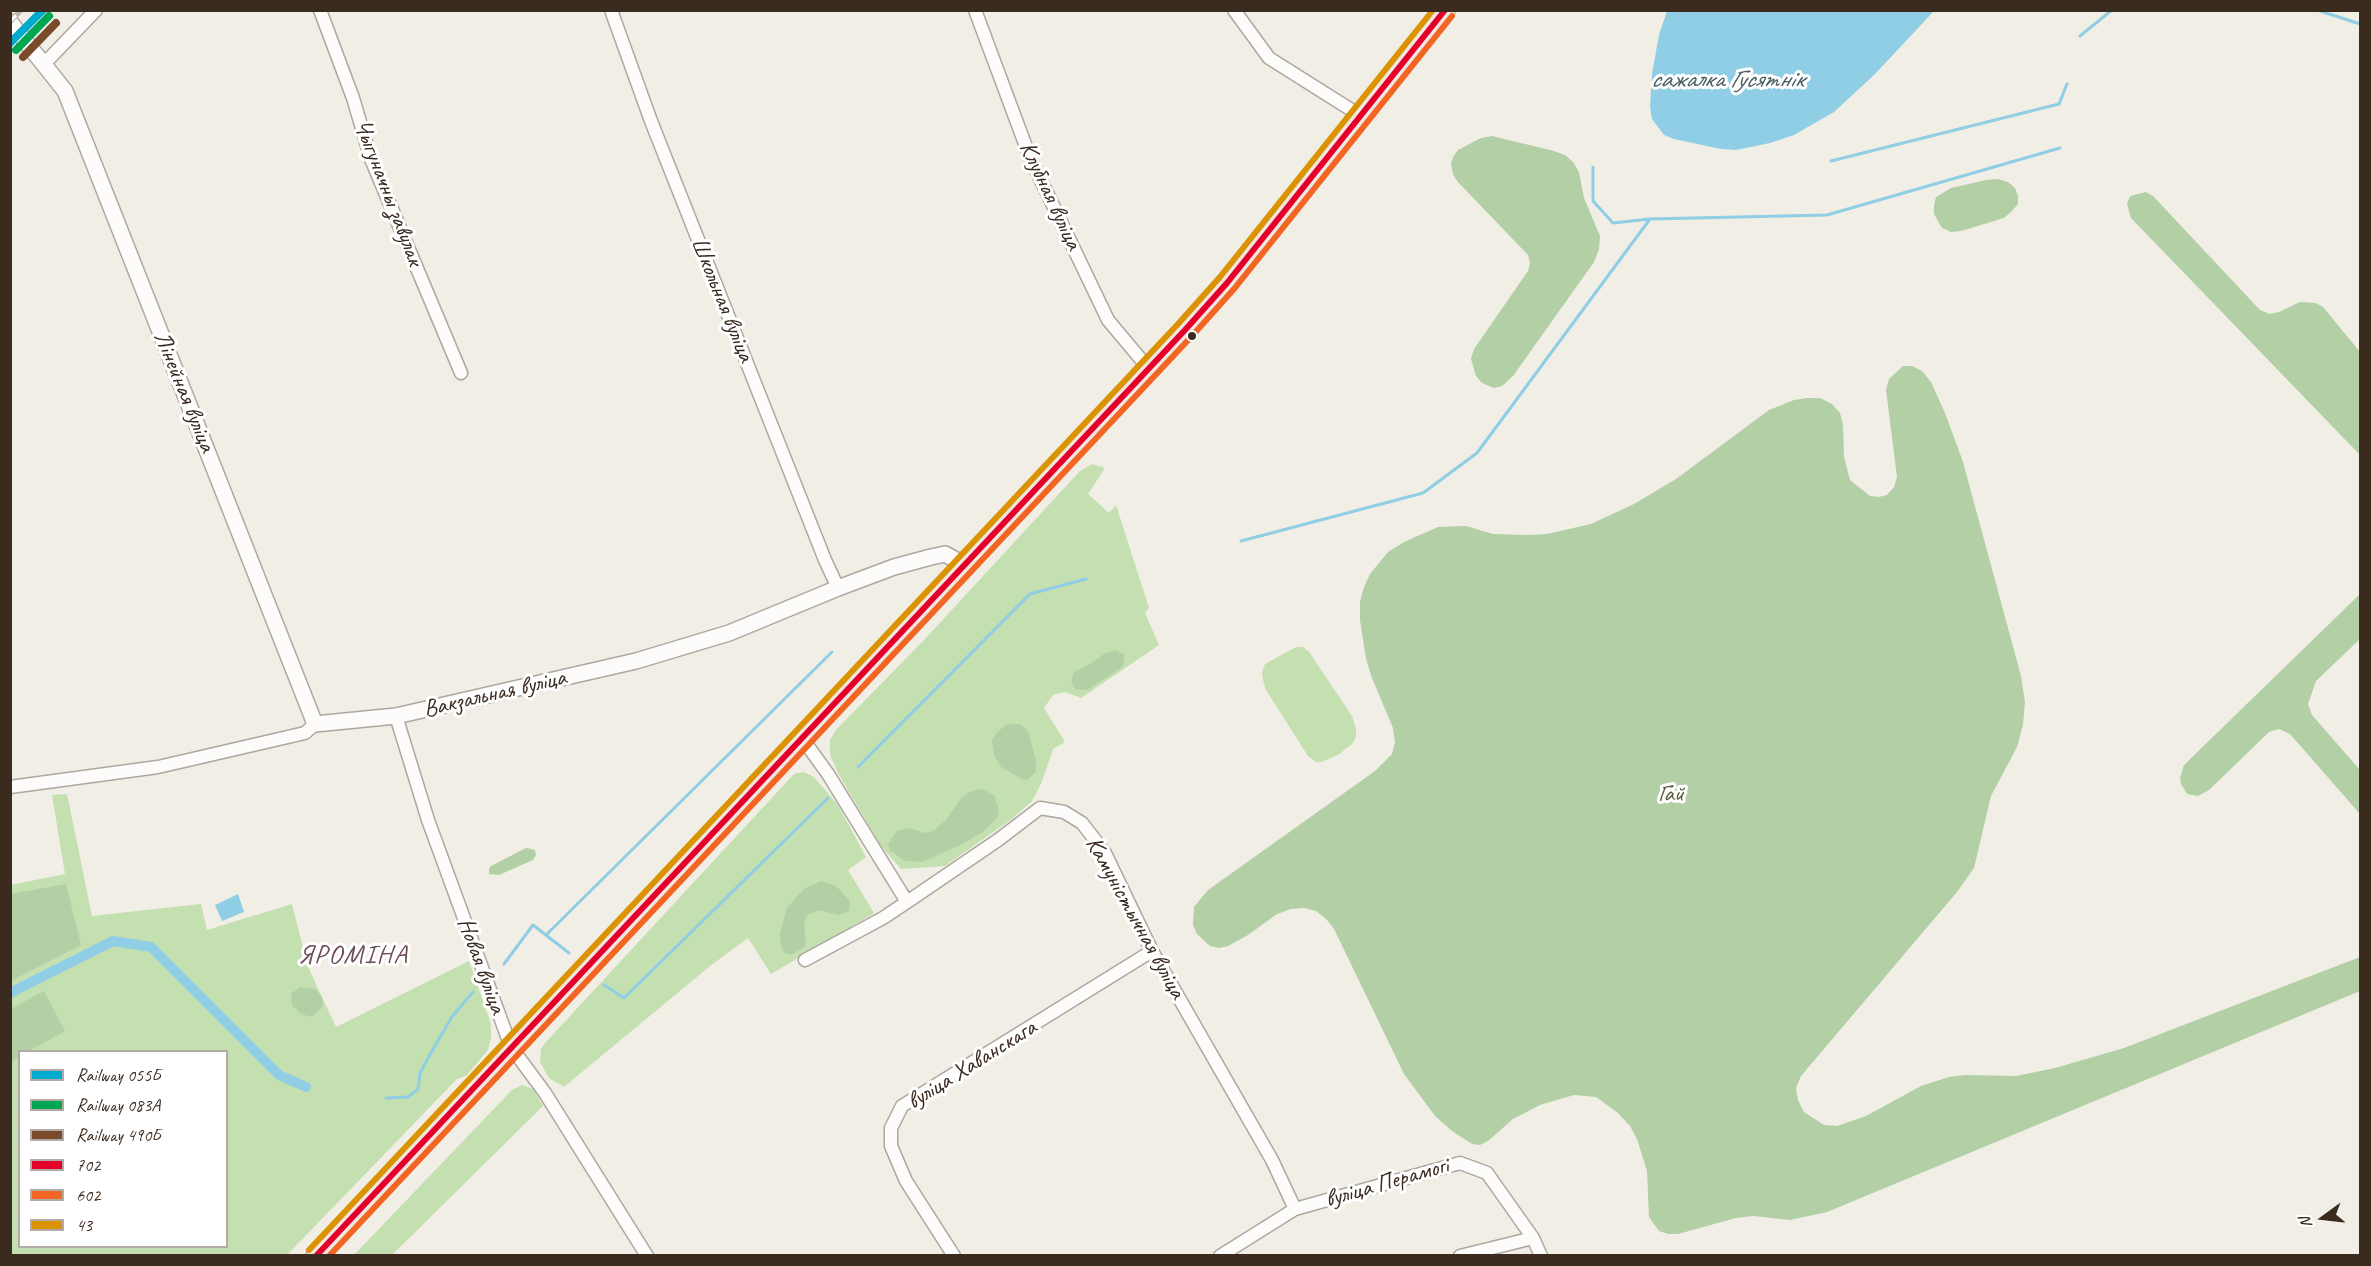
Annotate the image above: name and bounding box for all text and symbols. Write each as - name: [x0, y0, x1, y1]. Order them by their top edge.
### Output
- water label: сажалка Гусятнік: [1651, 64, 1803, 96]
- street label: Чыгуначны завулак: [347, 116, 429, 270]
- street label: Клубная вуліца: [1012, 137, 1088, 255]
- street label: Школьная вуліца: [684, 234, 760, 366]
- street label: Лінейная вуліца: [147, 327, 221, 457]
- unlabelled marker: [1186, 330, 1198, 342]
- street label: Вакзальная вуліца: [421, 664, 569, 724]
- park label: Гай: [1658, 781, 1684, 809]
- street label: Камуністычная вуліца: [1079, 832, 1191, 1004]
- street label: Новая вуліца: [450, 914, 512, 1018]
- district label: ЯРОМІНА: [298, 940, 408, 972]
- street label: вуліца Хаванскага: [902, 1014, 1042, 1116]
- legend: [18, 1050, 228, 1248]
- text: Railway 055Б: [76, 1064, 160, 1086]
- text: Railway 083А: [76, 1094, 160, 1116]
- text: Railway 490Б: [76, 1124, 160, 1146]
- street label: вуліца Перамогі: [1322, 1152, 1452, 1214]
- text: 702: [76, 1154, 100, 1176]
- text: 602: [76, 1184, 100, 1206]
- north arrow: [2293, 1188, 2353, 1248]
- text: 43: [76, 1214, 92, 1236]
- text: N: [2295, 1215, 2317, 1230]

